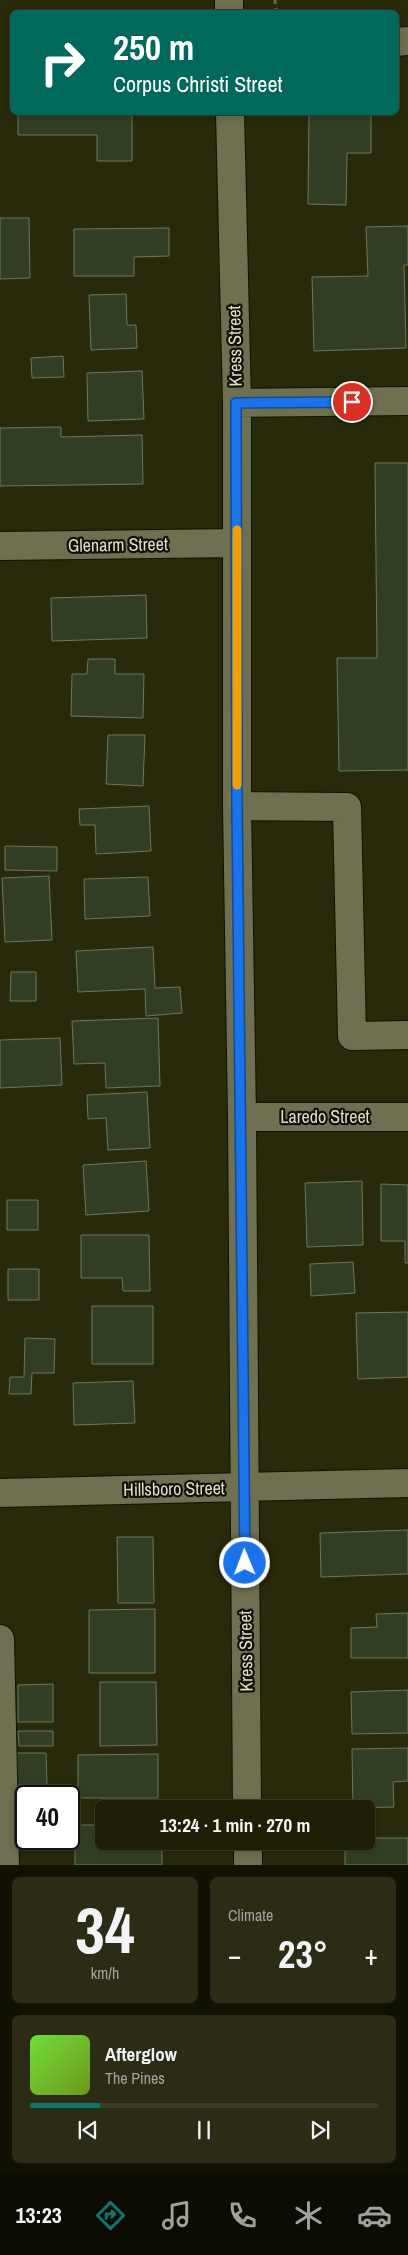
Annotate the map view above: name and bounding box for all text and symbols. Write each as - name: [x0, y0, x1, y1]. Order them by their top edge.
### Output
- text: 250 m: [113, 24, 194, 71]
- icon: right: [30, 30, 95, 95]
- text: Corpus Christi Street: [113, 69, 282, 99]
- street label: Kress Street: [221, 305, 248, 387]
- pin: [331, 381, 373, 423]
- icon: arrive: [338, 388, 366, 416]
- street label: Glenarm Street: [68, 531, 168, 558]
- street label: Laredo Street: [280, 1104, 370, 1129]
- street label: Hillsboro Street: [123, 1475, 225, 1502]
- position arrow: [218, 1536, 270, 1588]
- street label: Kress Street: [232, 1610, 259, 1692]
- speed limit sign: 40: [15, 1785, 80, 1850]
- text: 13:24 · 1 min · 270 m: [160, 1812, 310, 1838]
- text: 34: [75, 1886, 135, 1973]
- text: Climate: [228, 1904, 273, 1926]
- text: 23°: [278, 1929, 328, 1980]
- text: −: [228, 1936, 241, 1974]
- text: +: [365, 1936, 378, 1974]
- text: km/h: [91, 1962, 119, 1984]
- text: Afterglow: [105, 2041, 177, 2067]
- text: The Pines: [105, 2067, 165, 2089]
- icon: previous: [74, 2116, 102, 2144]
- icon: pause: [190, 2116, 218, 2144]
- icon: next: [306, 2116, 334, 2144]
- icon: directions: [93, 2198, 128, 2233]
- icon: music: [159, 2198, 194, 2233]
- icon: phone: [225, 2198, 260, 2233]
- icon: climate: [291, 2198, 326, 2233]
- icon: car: [357, 2198, 392, 2233]
- text: 13:23: [16, 2200, 62, 2230]

